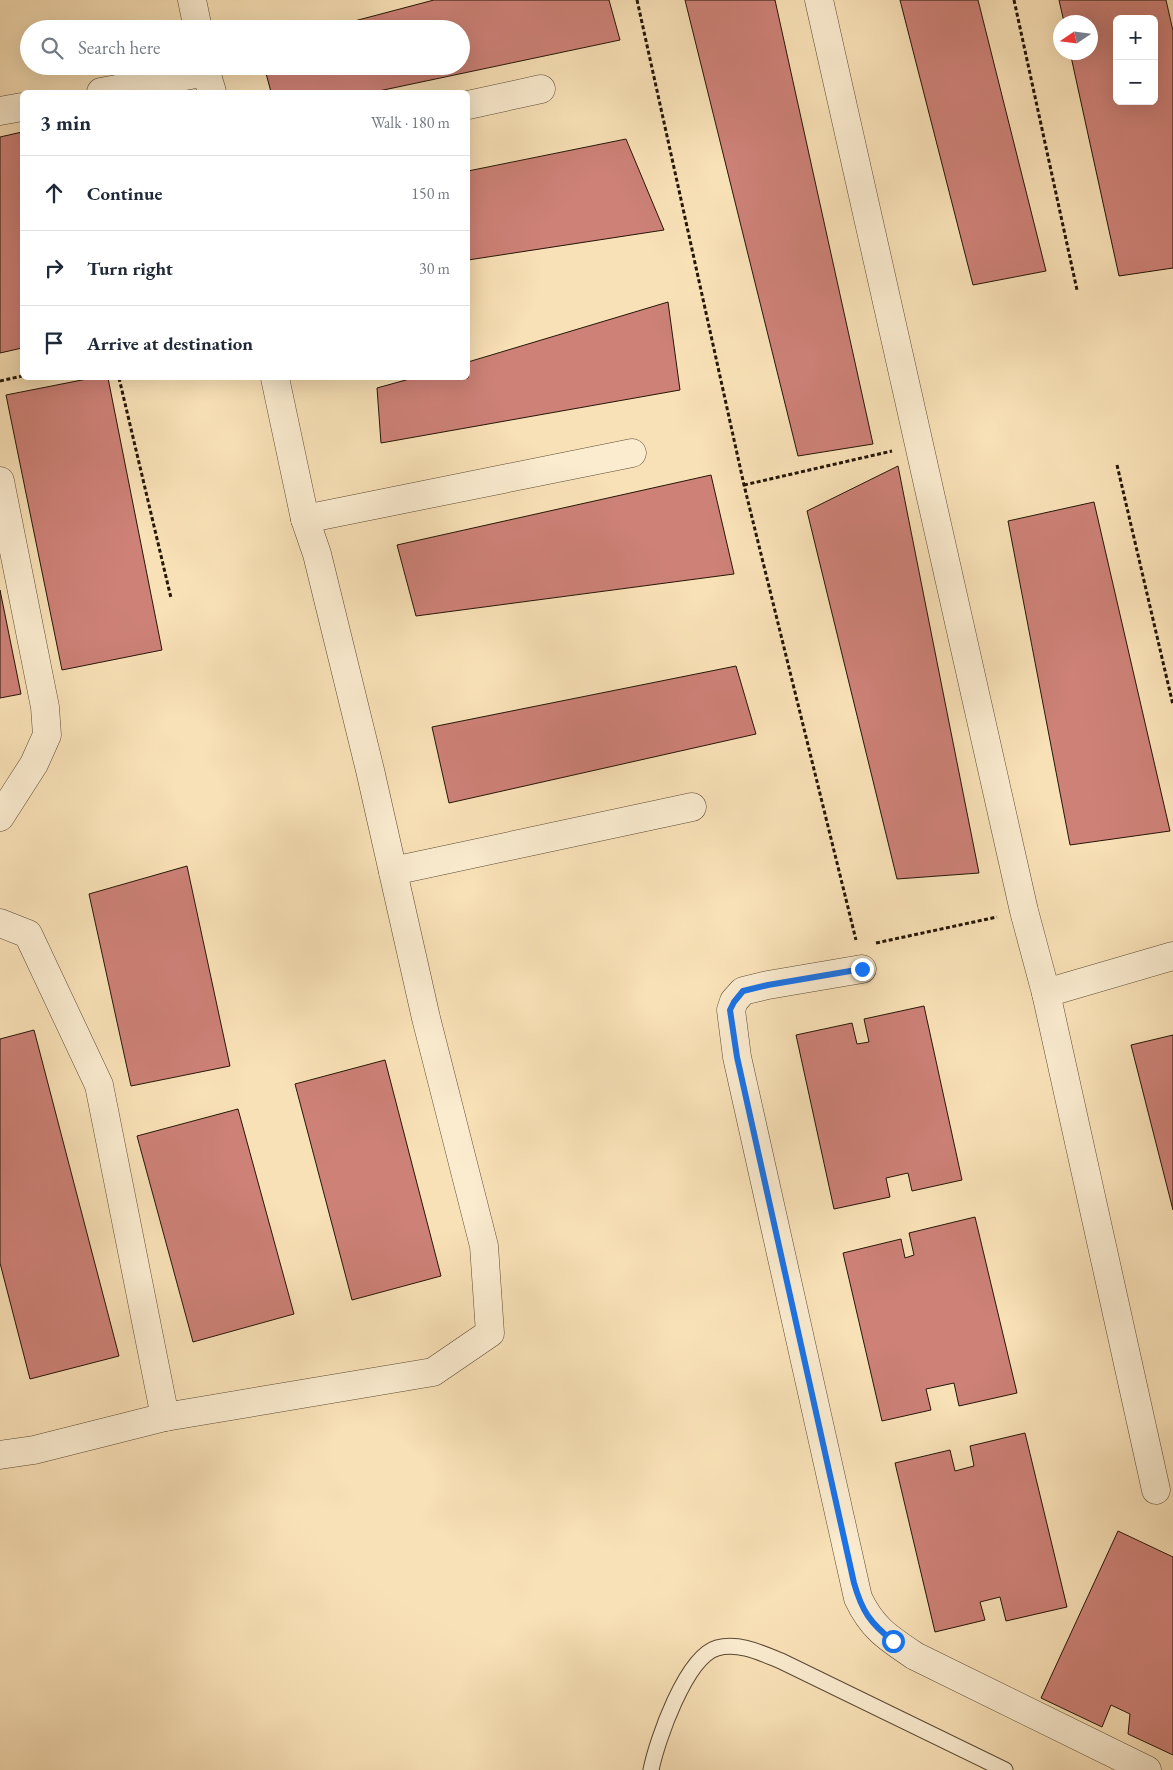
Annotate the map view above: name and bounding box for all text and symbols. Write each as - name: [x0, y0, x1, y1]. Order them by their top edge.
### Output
- north arrow: [1053, 15, 1098, 60]
- map controls: [1113, 15, 1158, 105]
- button: +: [1113, 15, 1158, 60]
- search box: [20, 20, 470, 75]
- icon: search: [38, 34, 66, 62]
- text: Search here: [78, 35, 160, 60]
- button: −: [1113, 60, 1158, 105]
- text: 3 min: [40, 109, 91, 136]
- text: Walk · 180 m: [371, 112, 450, 133]
- icon: ahead: [40, 179, 68, 207]
- text: Continue: [87, 181, 162, 206]
- text: 150 m: [411, 183, 450, 204]
- icon: right: [40, 254, 68, 282]
- text: Turn right: [87, 256, 173, 281]
- text: 30 m: [419, 258, 450, 279]
- icon: arrive: [40, 329, 68, 357]
- text: Arrive at destination: [87, 331, 253, 356]
- route end: [851, 958, 874, 981]
- route start: [882, 1630, 905, 1653]

